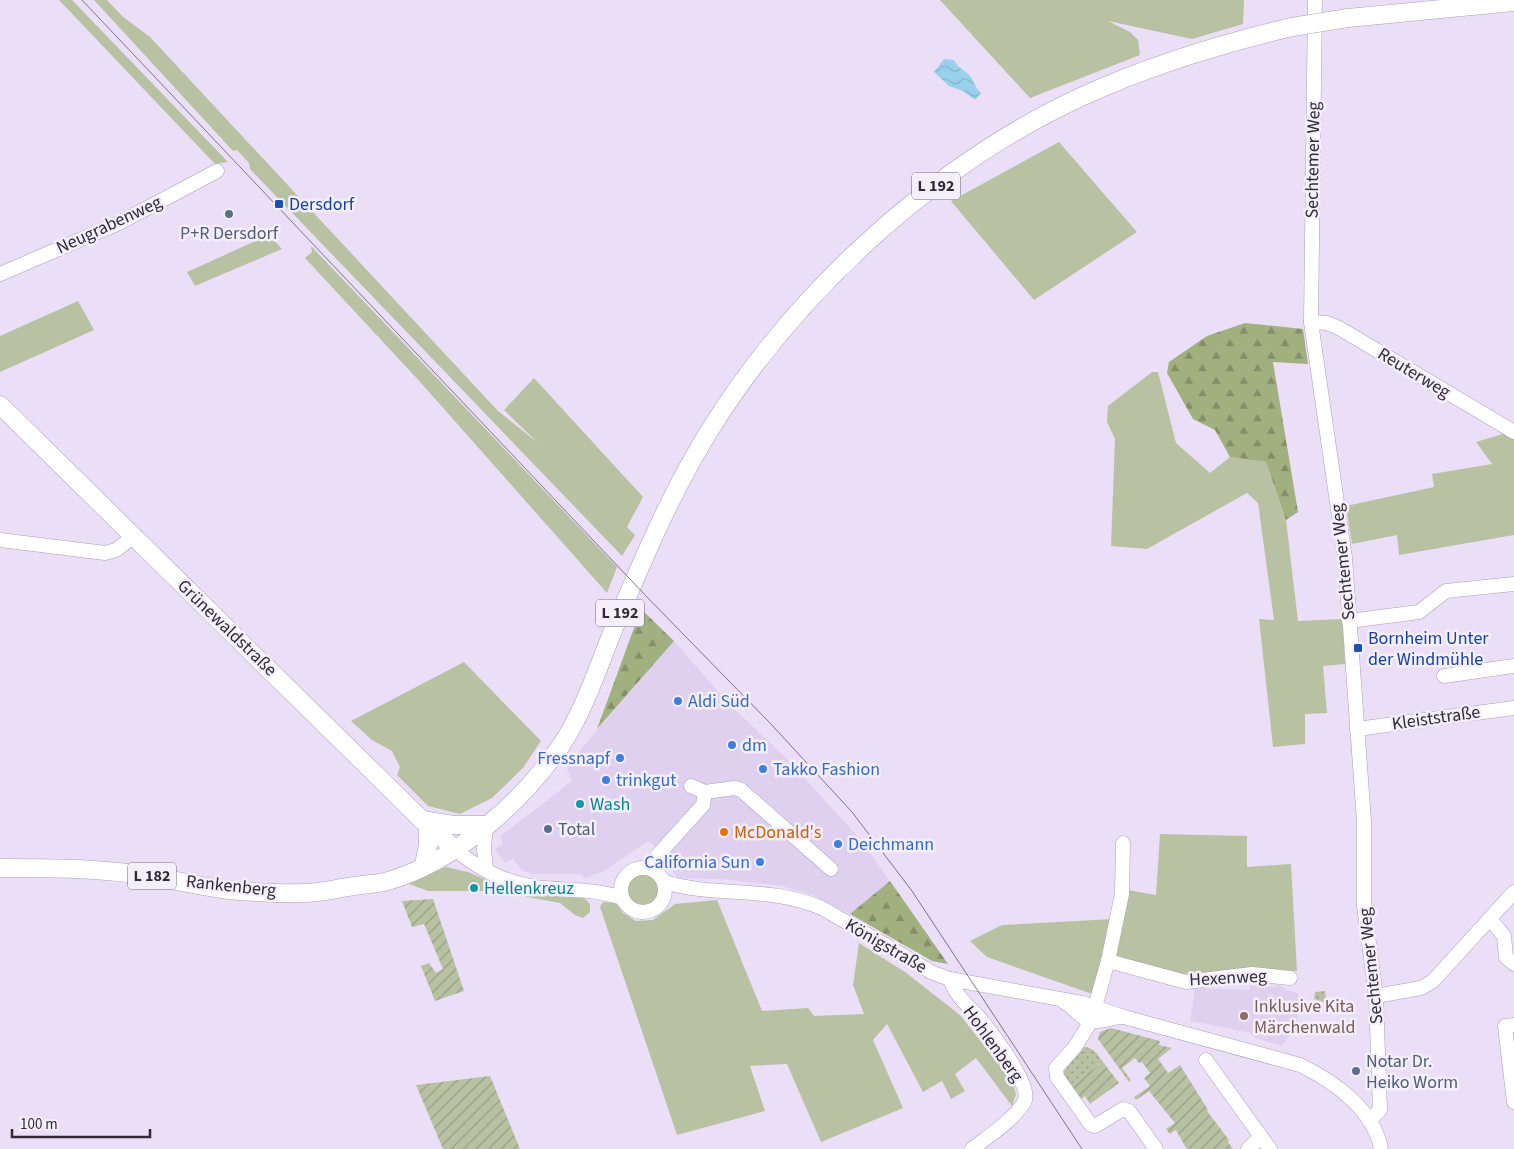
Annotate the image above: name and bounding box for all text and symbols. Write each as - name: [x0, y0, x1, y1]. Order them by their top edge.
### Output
- street label: Sechtemer Weg: [1299, 101, 1327, 219]
- road number: L 192: [912, 172, 960, 200]
- street label: Neugrabenweg: [52, 190, 166, 260]
- place label: Dersdorf: [289, 192, 355, 217]
- marker: Dersdorf: [273, 198, 285, 210]
- marker: P+R Dersdorf: [223, 208, 235, 220]
- place label: P+R Dersdorf: [180, 221, 279, 246]
- street label: Reuterweg: [1373, 341, 1455, 405]
- street label: Sechtemer Weg: [1324, 503, 1362, 621]
- street label: Grünewaldstraße: [172, 574, 282, 682]
- road number: L 192: [596, 600, 644, 626]
- place label: Bornheim Unter der Windmühle: [1368, 626, 1489, 672]
- marker: Bornheim Unter der Windmühle: [1352, 642, 1364, 654]
- place label: Aldi Süd: [688, 689, 750, 714]
- marker: Aldi Süd: [672, 695, 684, 707]
- street label: Kleiststraße: [1390, 699, 1482, 737]
- place label: dm: [742, 733, 767, 758]
- marker: dm: [726, 739, 738, 751]
- place label: Fressnapf: [537, 746, 611, 771]
- marker: Fressnapf: [614, 752, 626, 764]
- place label: Takko Fashion: [773, 757, 880, 782]
- marker: Takko Fashion: [757, 763, 769, 775]
- place label: trinkgut: [616, 768, 676, 793]
- marker: trinkgut: [600, 774, 612, 786]
- place label: Wash: [590, 792, 630, 817]
- marker: Wash: [574, 798, 586, 810]
- place label: Total: [558, 817, 595, 842]
- place label: McDonald's: [734, 820, 821, 845]
- marker: Total: [542, 823, 554, 835]
- marker: McDonald's: [718, 826, 730, 838]
- place label: Deichmann: [848, 832, 934, 857]
- marker: Deichmann: [832, 838, 844, 850]
- place label: California Sun: [644, 850, 750, 875]
- marker: California Sun: [754, 856, 766, 868]
- road number: L 182: [128, 862, 176, 889]
- street label: Rankenberg: [185, 869, 277, 903]
- place label: Hellenkreuz: [484, 876, 574, 901]
- marker: Hellenkreuz: [468, 882, 480, 894]
- street label: Sechtemer Weg: [1352, 907, 1390, 1025]
- street label: Königstraße: [840, 912, 932, 980]
- street label: Hexenweg: [1189, 963, 1267, 993]
- place label: Inklusive Kita Märchenwald: [1254, 994, 1355, 1040]
- street label: Hohlenberg: [957, 1001, 1029, 1087]
- marker: Inklusive Kita Märchenwald: [1238, 1010, 1250, 1022]
- place label: Notar Dr. Heiko Worm: [1366, 1049, 1458, 1095]
- marker: Notar Dr. Heiko Worm: [1350, 1065, 1362, 1077]
- scale bar: [12, 1106, 150, 1138]
- text: 100 m: [20, 1114, 58, 1135]

